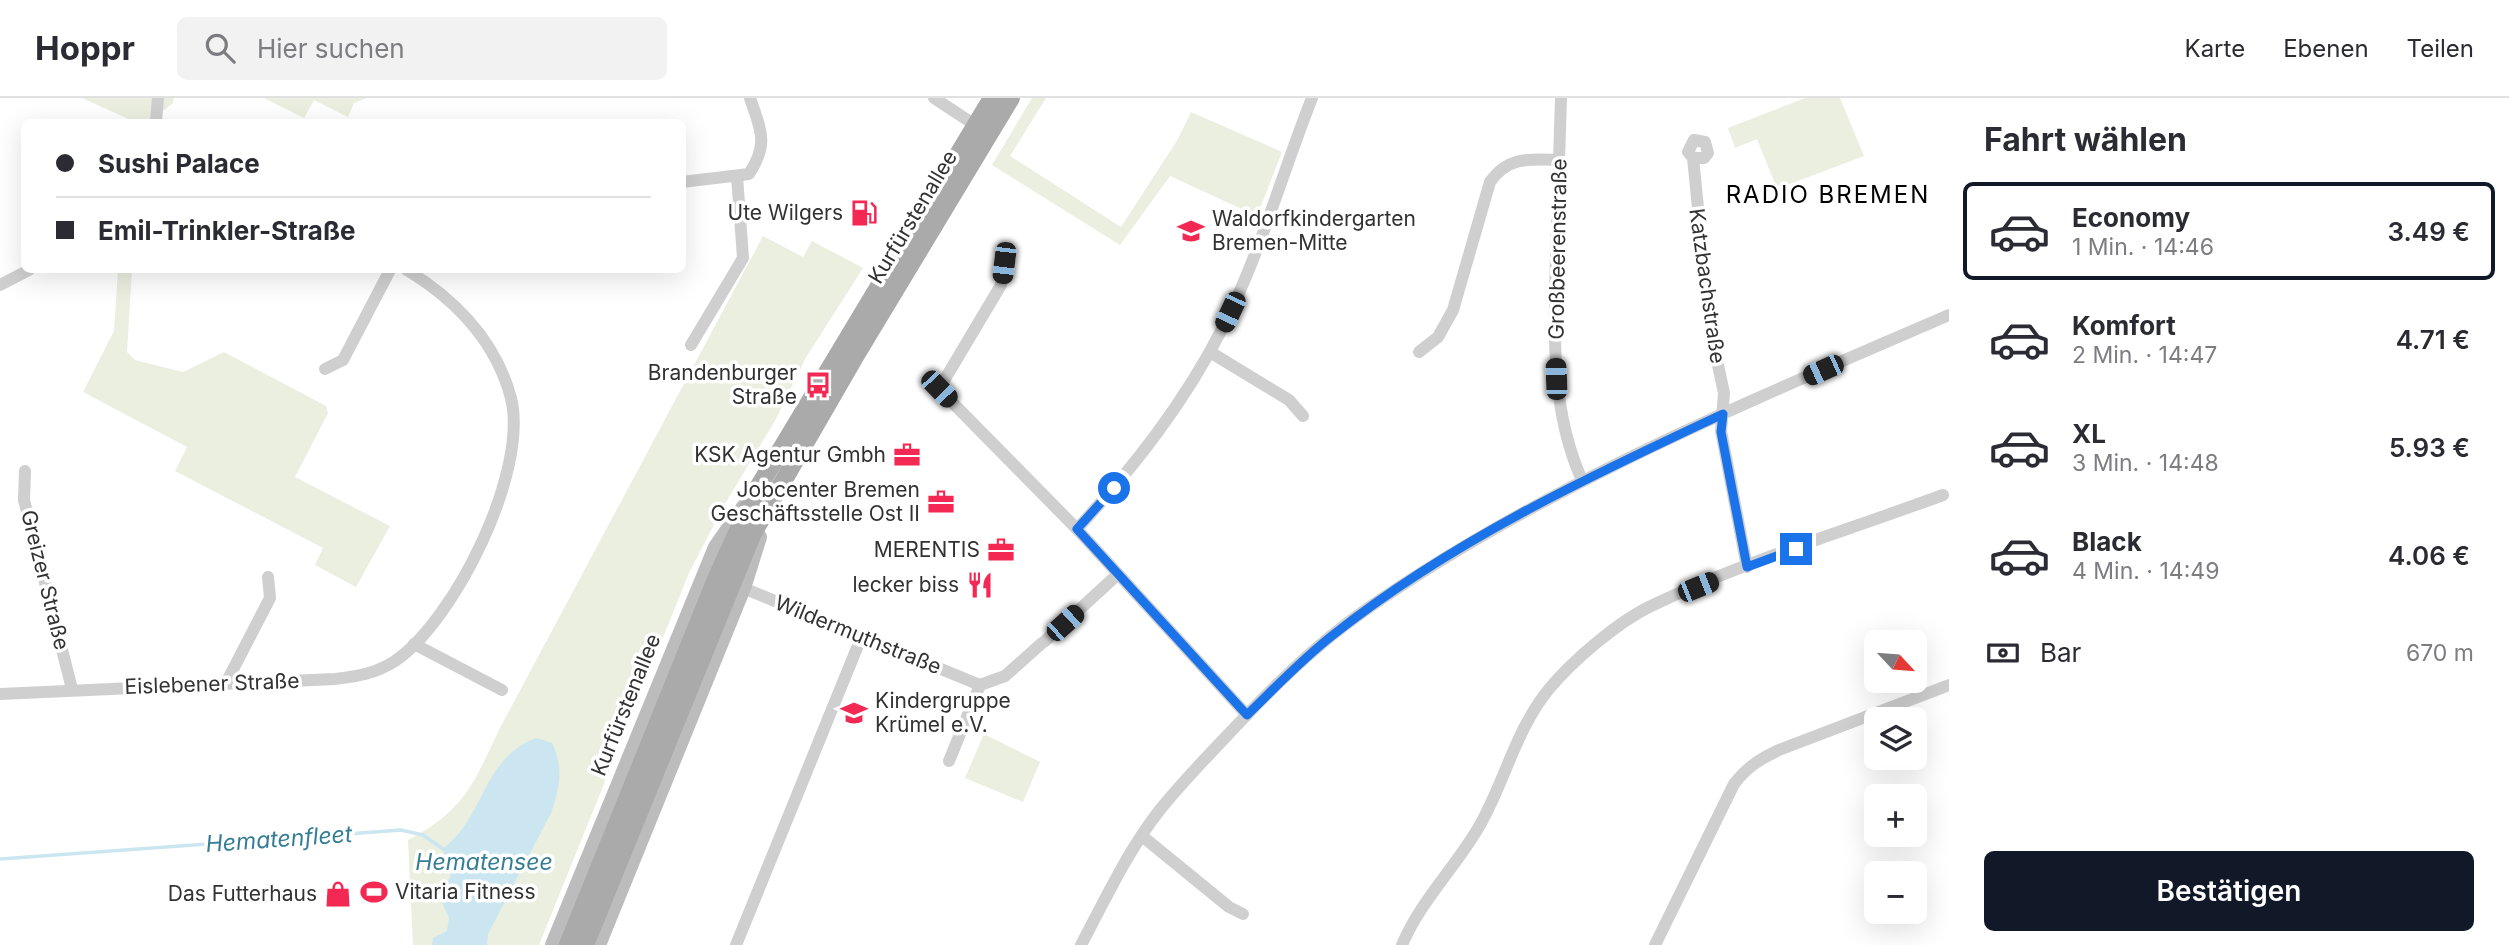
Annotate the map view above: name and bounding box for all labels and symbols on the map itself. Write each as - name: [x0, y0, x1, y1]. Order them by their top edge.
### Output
- street label: Kurfürstenallee: [863, 146, 962, 288]
- street label: Großbeerenstraße: [1543, 158, 1572, 340]
- district label: RADIO BREMEN: [1726, 180, 1930, 209]
- fuel station icon: Ute Wilgers: [849, 198, 879, 228]
- place label: Ute Wilgers: [728, 200, 843, 225]
- place label: Waldorfkindergarten Bremen-Mitte: [1212, 206, 1416, 255]
- street label: Katzbachstraße: [1684, 207, 1731, 365]
- school or university icon: Waldorfkindergarten Bremen-Mitte: [1176, 216, 1206, 246]
- car: [992, 241, 1017, 285]
- car: [1212, 289, 1249, 335]
- car: [1800, 352, 1847, 388]
- car: [1545, 358, 1568, 400]
- place label: Brandenburger Straße: [648, 360, 797, 409]
- car: [917, 367, 962, 411]
- bus stop icon: Brandenburger Straße: [803, 370, 833, 400]
- office icon: KSK Agentur Gmbh: [892, 440, 922, 470]
- place label: KSK Agentur Gmbh: [694, 442, 886, 467]
- route start: [1098, 472, 1130, 504]
- place label: Jobcenter Bremen Geschäftsstelle Ost II: [710, 477, 920, 526]
- office icon: Jobcenter Bremen Geschäftsstelle Ost II: [926, 487, 956, 517]
- street label: Greizer Straße: [16, 507, 75, 652]
- route end: [1780, 533, 1812, 565]
- office icon: MERENTIS: [986, 535, 1016, 565]
- place label: MERENTIS: [874, 537, 980, 562]
- car: [1675, 569, 1722, 605]
- restaurant icon: lecker biss: [965, 570, 995, 600]
- place label: lecker biss: [852, 572, 959, 597]
- street label: Wildermuthstraße: [771, 590, 945, 679]
- car: [1043, 601, 1088, 645]
- street label: Kurfürstenallee: [586, 630, 665, 779]
- north arrow: [1864, 630, 1927, 693]
- street label: Eislebener Straße: [124, 668, 300, 699]
- place label: Kindergruppe Krümel e.V.: [875, 688, 1011, 737]
- school or university icon: Kindergruppe Krümel e.V.: [839, 698, 869, 728]
- water label: Hematenfleet: [205, 820, 354, 858]
- water label: Hematensee: [415, 848, 553, 876]
- sports icon: Vitaria Fitness: [359, 877, 389, 907]
- shop icon: Das Futterhaus: [323, 879, 353, 909]
- place label: Vitaria Fitness: [395, 879, 536, 904]
- place label: Das Futterhaus: [168, 881, 317, 906]

